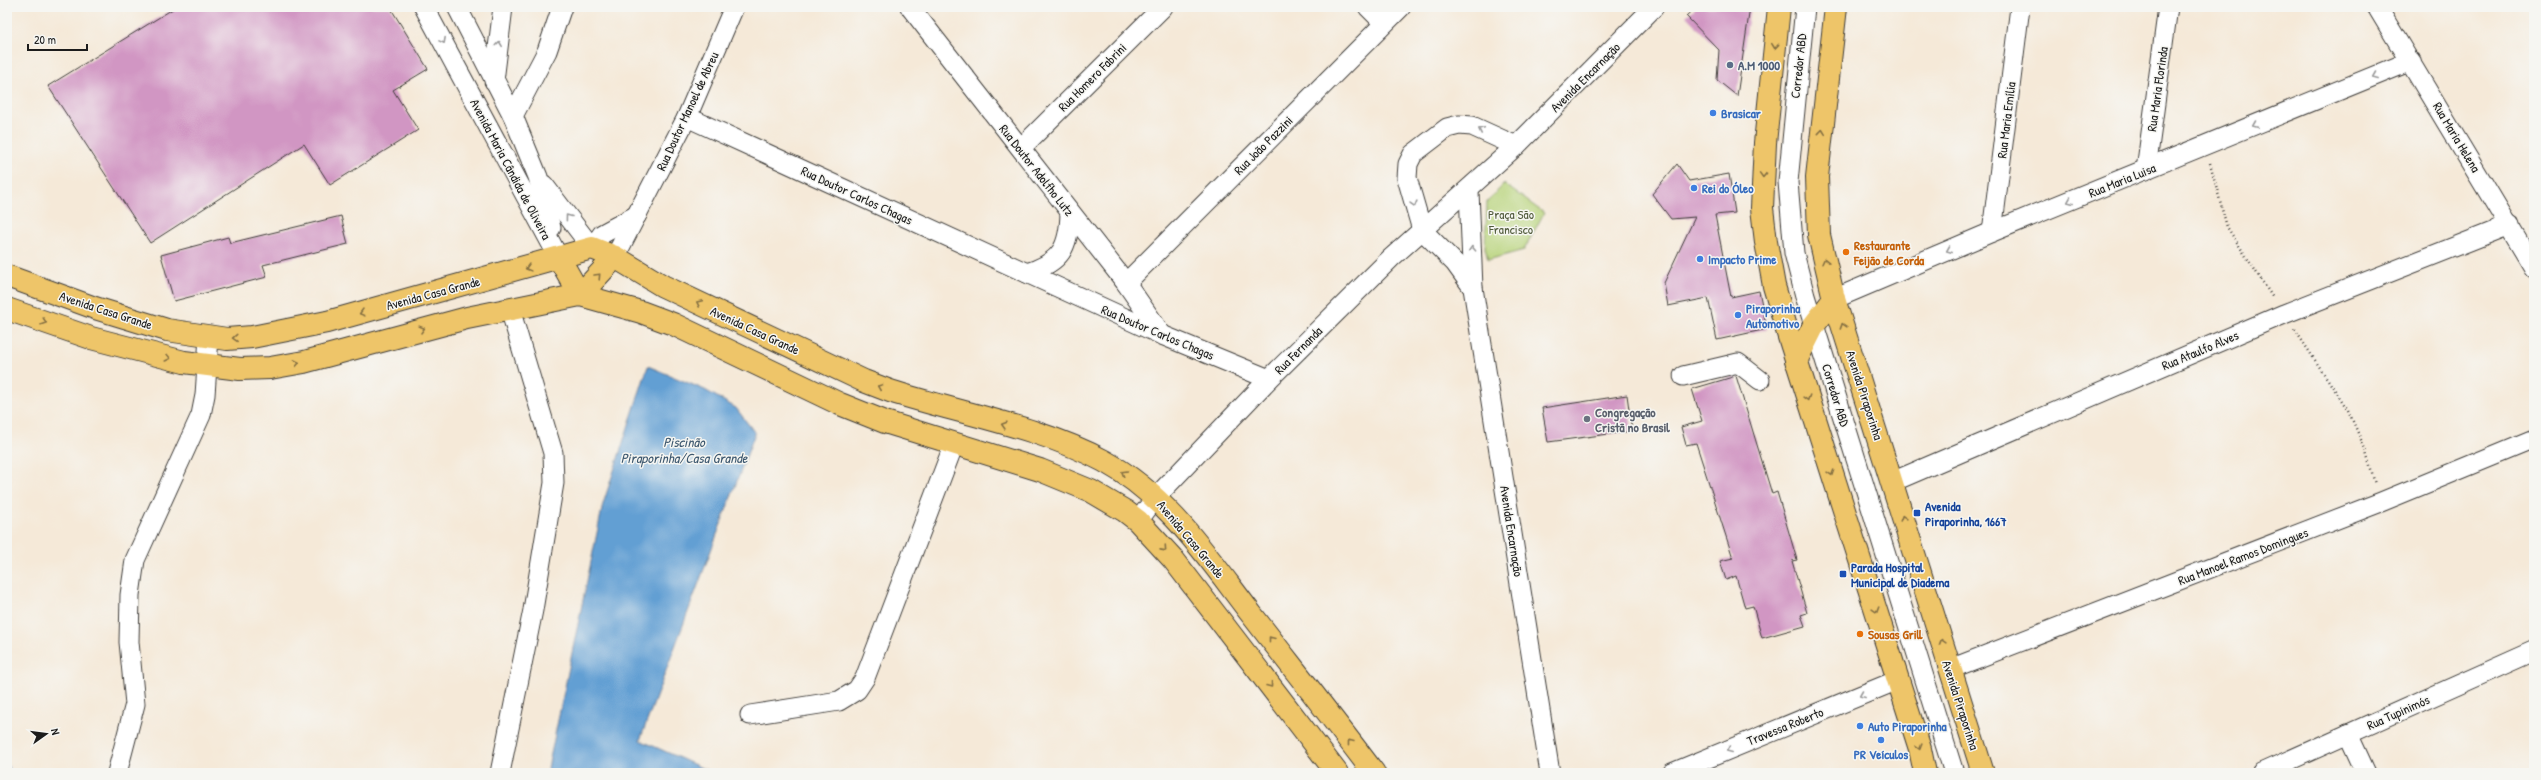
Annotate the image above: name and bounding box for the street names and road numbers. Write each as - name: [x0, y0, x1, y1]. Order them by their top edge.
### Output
- street label: Corredor ABD: [1786, 32, 1810, 99]
- street label: Avenida Encarnação: [1546, 38, 1624, 116]
- street label: Rua Homero Fabrini: [1054, 39, 1130, 115]
- street label: Rua Maria Florinda: [2142, 45, 2172, 133]
- street label: Rua Doutor Manoel de Abreu: [652, 49, 722, 173]
- street label: Rua Maria Emília: [1992, 81, 2020, 159]
- street label: Avenida Maria Cândida de Oliveira: [466, 95, 556, 243]
- street label: Rua Maria Helena: [2429, 99, 2485, 175]
- street label: Rua João Pazzini: [1230, 112, 1296, 178]
- street label: Rua Doutor Adolfho Lutz: [995, 120, 1079, 220]
- street label: Rua Maria Luisa: [2086, 158, 2158, 202]
- street label: Rua Doutor Carlos Chagas: [798, 161, 916, 229]
- street label: Avenida Casa Grande: [384, 272, 482, 314]
- street label: Avenida Casa Grande: [57, 287, 155, 333]
- street label: Rua Doutor Carlos Chagas: [1099, 300, 1217, 364]
- street label: Avenida Casa Grande: [707, 301, 803, 359]
- street label: Rua Fernanda: [1270, 322, 1326, 378]
- street label: Rua Ataulfo Alves: [2159, 326, 2241, 374]
- street label: Avenida Piraporinha: [1842, 348, 1888, 442]
- street label: Corredor ABD: [1818, 361, 1854, 429]
- street label: Avenida Encarnação: [1496, 484, 1528, 578]
- street label: Avenida Casa Grande: [1153, 496, 1229, 582]
- street label: Rua Manoel Ramos Domingues: [2175, 523, 2311, 589]
- street label: Avenida Piraporinha: [1938, 658, 1984, 752]
- street label: Rua Tupinimós: [2364, 690, 2432, 734]
- street label: Travessa Roberto: [1744, 702, 1826, 750]

